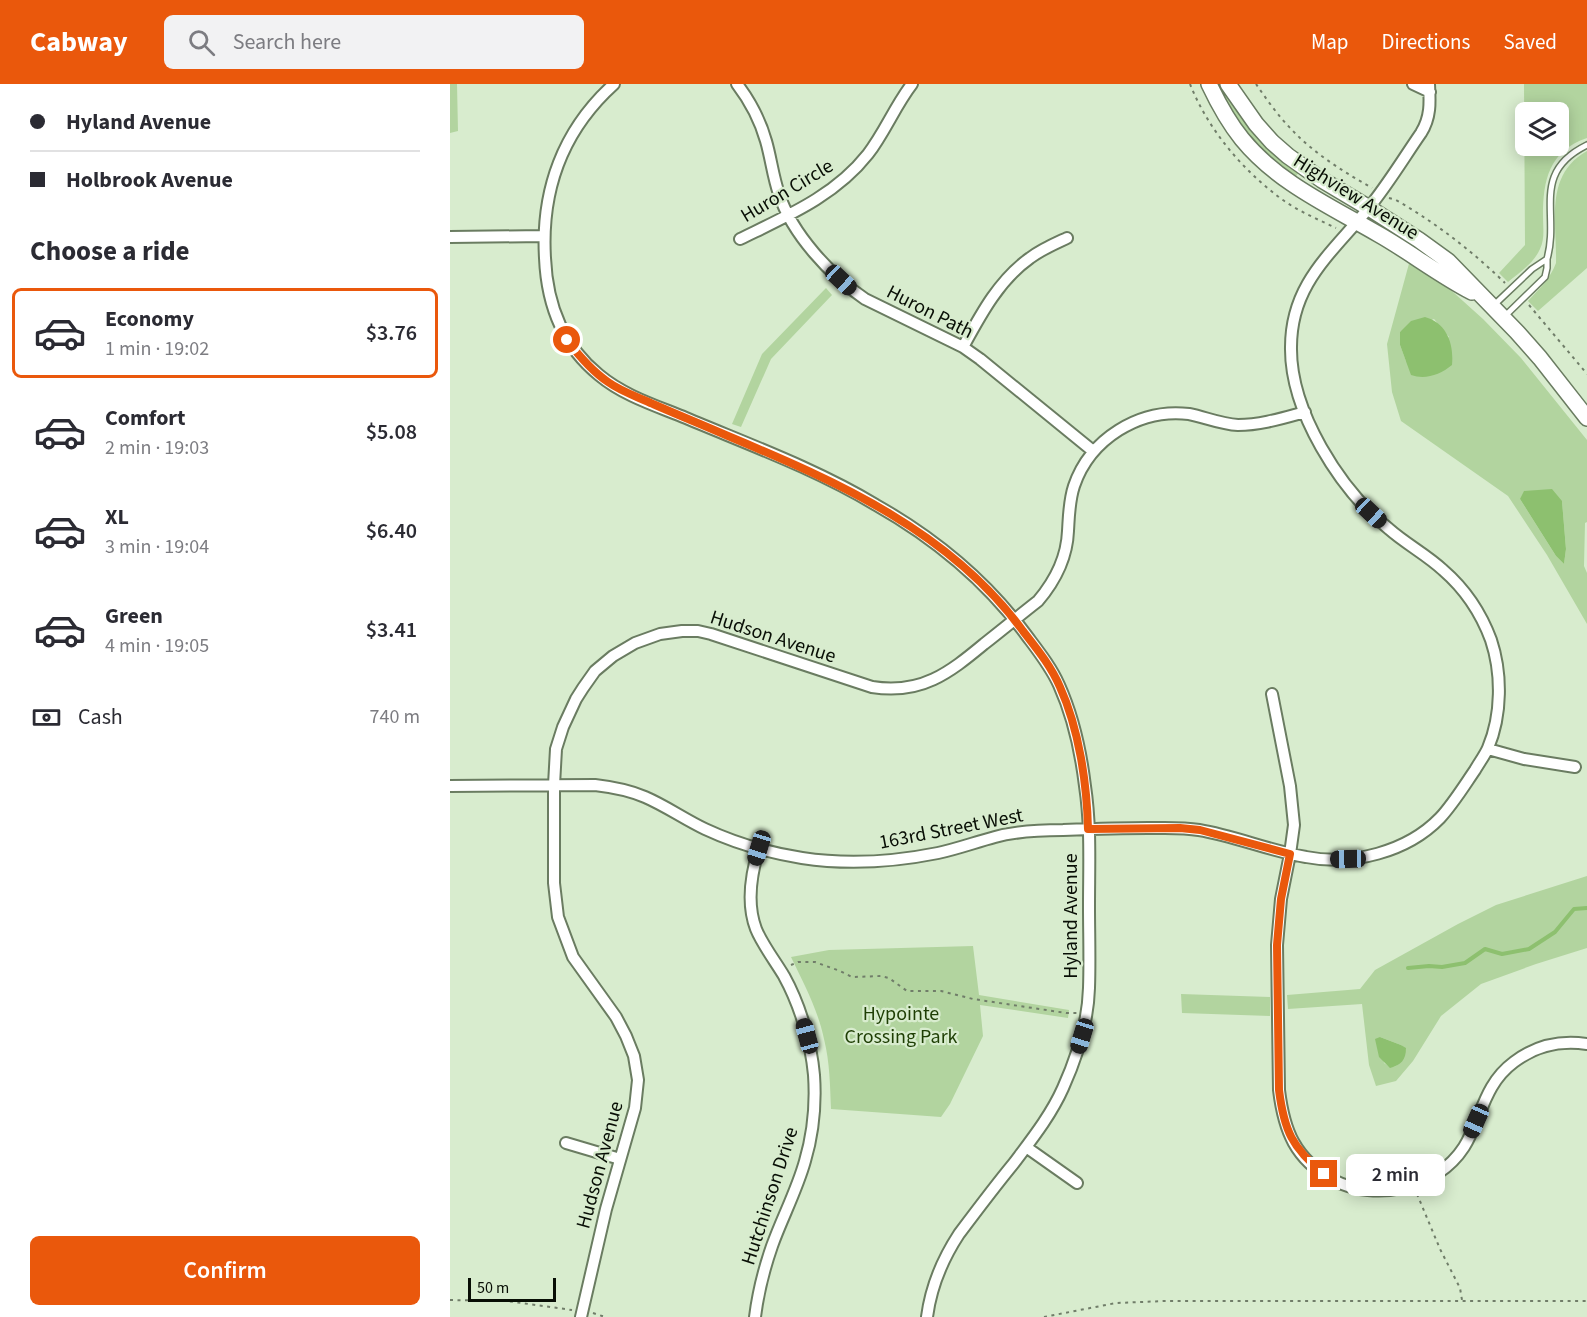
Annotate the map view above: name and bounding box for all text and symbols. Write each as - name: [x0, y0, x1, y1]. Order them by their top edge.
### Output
- search box: [164, 15, 584, 69]
- text: Cabway: [30, 22, 128, 62]
- icon: search: [185, 26, 218, 59]
- text: Search here: [233, 26, 341, 58]
- text: Map: [1311, 27, 1349, 57]
- text: Directions: [1382, 27, 1470, 57]
- text: Saved: [1503, 27, 1557, 57]
- map controls: [1515, 102, 1569, 156]
- button: layers: [1515, 102, 1569, 156]
- text: Hyland Avenue: [66, 106, 211, 138]
- street label: Highview Avenue: [1288, 147, 1424, 247]
- street label: Huron Circle: [735, 152, 839, 230]
- text: Holbrook Avenue: [66, 164, 233, 196]
- text: Choose a ride: [30, 232, 190, 271]
- car: [822, 261, 860, 299]
- street label: Huron Path: [882, 278, 978, 346]
- text: Economy: [105, 303, 194, 335]
- icon: car: [33, 306, 87, 360]
- text: $3.76: [366, 317, 417, 349]
- route start: [553, 326, 580, 353]
- text: 1 min · 19:02: [105, 335, 209, 363]
- text: Comfort: [105, 402, 186, 434]
- icon: car: [33, 405, 87, 459]
- text: $5.08: [366, 416, 417, 448]
- text: 2 min · 19:03: [105, 434, 209, 462]
- car: [1352, 494, 1390, 532]
- text: XL: [105, 501, 129, 533]
- icon: car: [33, 504, 87, 558]
- text: $6.40: [366, 515, 417, 547]
- text: 3 min · 19:04: [105, 533, 209, 561]
- text: Green: [105, 600, 163, 632]
- icon: car: [33, 603, 87, 657]
- street label: Hudson Avenue: [706, 603, 840, 671]
- text: $3.41: [366, 614, 417, 646]
- text: 4 min · 19:05: [105, 632, 209, 660]
- icon: cash: [30, 701, 63, 734]
- text: Cash: [78, 701, 123, 733]
- text: 740 m: [370, 703, 420, 731]
- street label: 163rd Street West: [877, 801, 1026, 857]
- car: [745, 828, 773, 868]
- car: [1330, 850, 1366, 868]
- street label: Hyland Avenue: [1057, 853, 1085, 979]
- park label: Hypointe Crossing Park: [844, 1000, 958, 1051]
- car: [794, 1016, 820, 1056]
- car: [1068, 1016, 1096, 1056]
- street label: Hudson Avenue: [570, 1098, 630, 1232]
- car: [1460, 1101, 1492, 1141]
- street label: Hutchinson Drive: [734, 1123, 806, 1269]
- callout: 2 min: [1345, 1153, 1444, 1195]
- route end: [1310, 1160, 1337, 1187]
- text: 2 min: [1372, 1161, 1419, 1189]
- button: Confirm: [30, 1236, 420, 1305]
- scale bar: [468, 1275, 556, 1302]
- text: 50 m: [477, 1277, 509, 1299]

